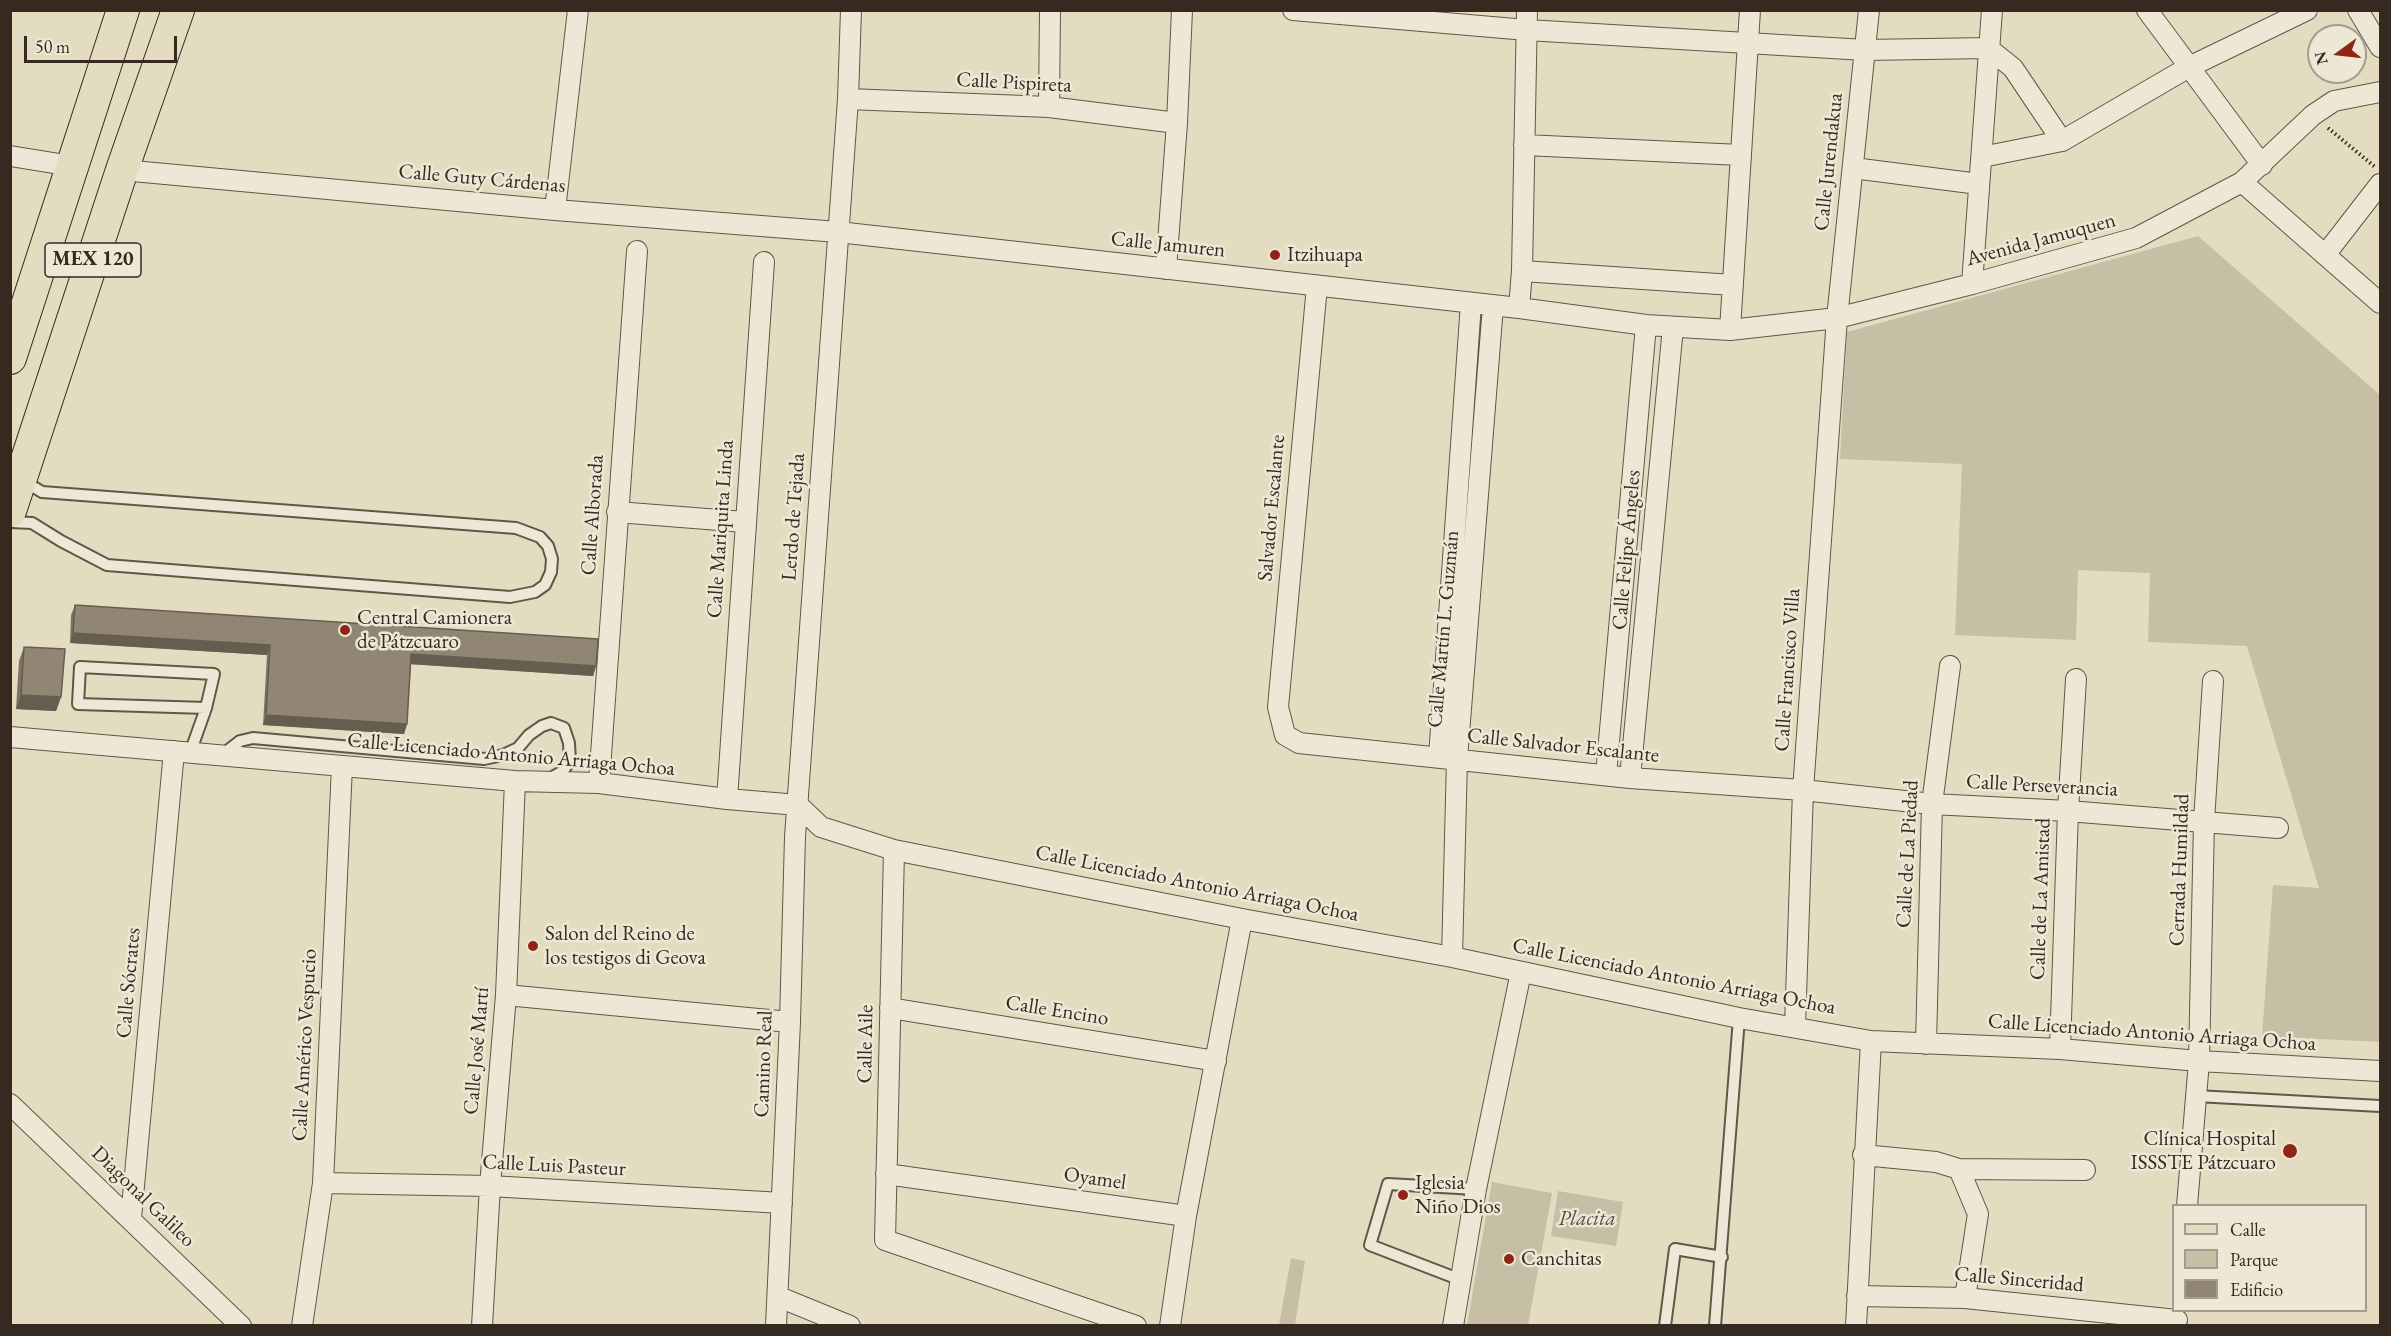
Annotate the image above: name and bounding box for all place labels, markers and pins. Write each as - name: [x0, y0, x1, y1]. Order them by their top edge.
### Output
- place label: Itzihuapa: [1287, 242, 1363, 268]
- marker: Itzihuapa: [1268, 248, 1282, 262]
- place label: Central Camionera de Pátzcuaro: [357, 605, 512, 655]
- marker: Central Camionera de Pátzcuaro: [338, 623, 352, 637]
- place label: Salon del Reino de los testigos di Geova: [545, 921, 706, 971]
- marker: Salon del Reino de los testigos di Geova: [526, 939, 540, 953]
- place label: Clínica Hospital ISSSTE Pátzcuaro: [2131, 1126, 2276, 1176]
- marker: Clínica Hospital ISSSTE Pátzcuaro: [2281, 1142, 2299, 1160]
- place label: Iglesia Niño Dios: [1415, 1170, 1501, 1220]
- marker: Iglesia Niño Dios: [1396, 1188, 1410, 1202]
- place label: Canchitas: [1521, 1246, 1602, 1272]
- marker: Canchitas: [1502, 1252, 1516, 1266]

